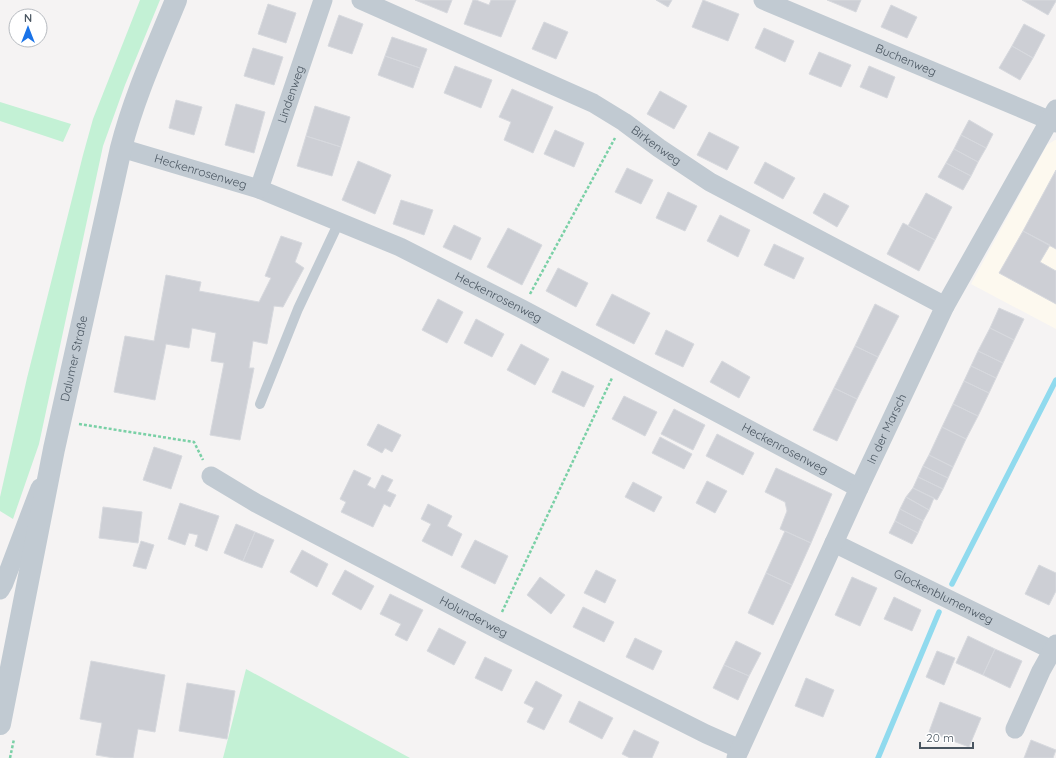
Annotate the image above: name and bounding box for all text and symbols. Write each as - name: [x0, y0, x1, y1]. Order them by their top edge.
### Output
- north arrow: [8, 8, 48, 48]
- text: N: [24, 11, 32, 25]
- street label: Buchenweg: [873, 40, 939, 79]
- street label: Lindenweg: [274, 63, 307, 125]
- street label: Birkenweg: [628, 122, 684, 168]
- street label: Heckenrosenweg: [153, 150, 249, 192]
- street label: Heckenrosenweg: [453, 268, 545, 325]
- street label: Dalumer Straße: [57, 314, 91, 403]
- street label: In der Marsch: [863, 391, 909, 466]
- street label: Heckenrosenweg: [739, 419, 831, 477]
- street label: Glockenblumenweg: [891, 566, 996, 627]
- street label: Holunderweg: [437, 592, 510, 640]
- scale bar: [920, 724, 973, 750]
- text: 20 m: [926, 730, 954, 745]

